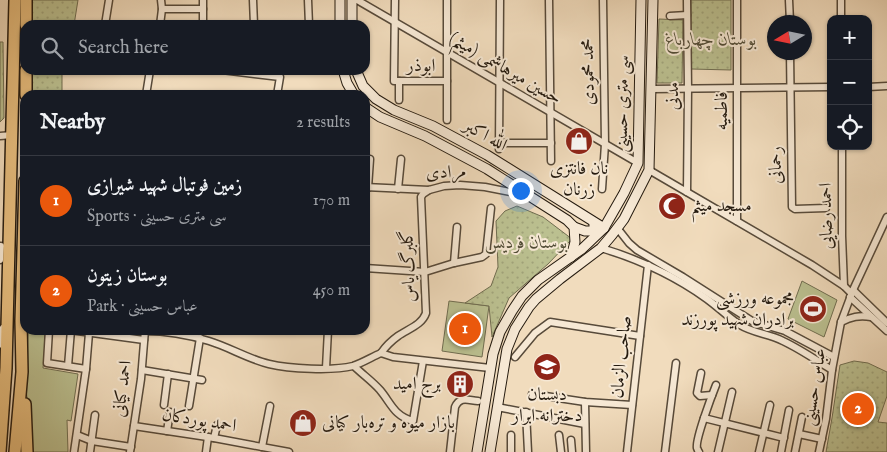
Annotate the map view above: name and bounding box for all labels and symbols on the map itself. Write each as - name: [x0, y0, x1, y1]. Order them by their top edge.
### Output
- north arrow: [767, 15, 812, 60]
- street label: حسین میرهاشمی (میثم): [442, 27, 566, 115]
- park label: بوستان چهارباغ: [665, 29, 757, 54]
- street label: محمد محمودی: [577, 38, 601, 106]
- street label: ابوذر: [405, 55, 435, 78]
- street label: سی متری حسینی: [611, 55, 635, 153]
- street label: مدنی: [662, 82, 685, 110]
- street label: فاطمیه: [711, 91, 734, 131]
- street label: الله اکبر: [457, 110, 513, 157]
- shop icon: نان فانتزی زرنان: [564, 126, 594, 156]
- street label: رحمانی: [765, 146, 788, 184]
- place label: نان فانتزی زرنان: [550, 158, 608, 202]
- street label: مرادی: [425, 160, 467, 186]
- your location: [508, 178, 534, 204]
- street label: احمد رضایی: [815, 182, 839, 249]
- mosque icon: مسجد میثم: [657, 191, 687, 221]
- place label: مسجد میثم: [691, 195, 752, 223]
- street label: گلبرگ یاس: [395, 230, 422, 303]
- park label: بوستان فردیس: [484, 232, 568, 255]
- place label: مجموعه ورزشی برادران شهید پورزند: [681, 288, 794, 332]
- sports icon: مجموعه ورزشی برادران شهید پورزند: [798, 294, 828, 324]
- pin: 1: [449, 310, 481, 348]
- street label: صاحب الزمان: [606, 315, 638, 399]
- street label: عباس حسینی: [798, 346, 832, 428]
- school or university icon: دبستان دخترانه ابرار: [532, 352, 562, 382]
- street label: احمد کیانی: [108, 359, 138, 419]
- building icon: برج امید: [445, 369, 475, 399]
- place label: برج امید: [393, 373, 441, 399]
- place label: دبستان دخترانه ابرار: [510, 384, 582, 428]
- pin: 2: [842, 390, 874, 428]
- street label: احمد پوردکان: [160, 404, 238, 438]
- shop icon: بازار میوه و تره‌بار کیانی: [288, 408, 318, 438]
- place label: بازار میوه و تره‌بار کیانی: [322, 412, 455, 435]

